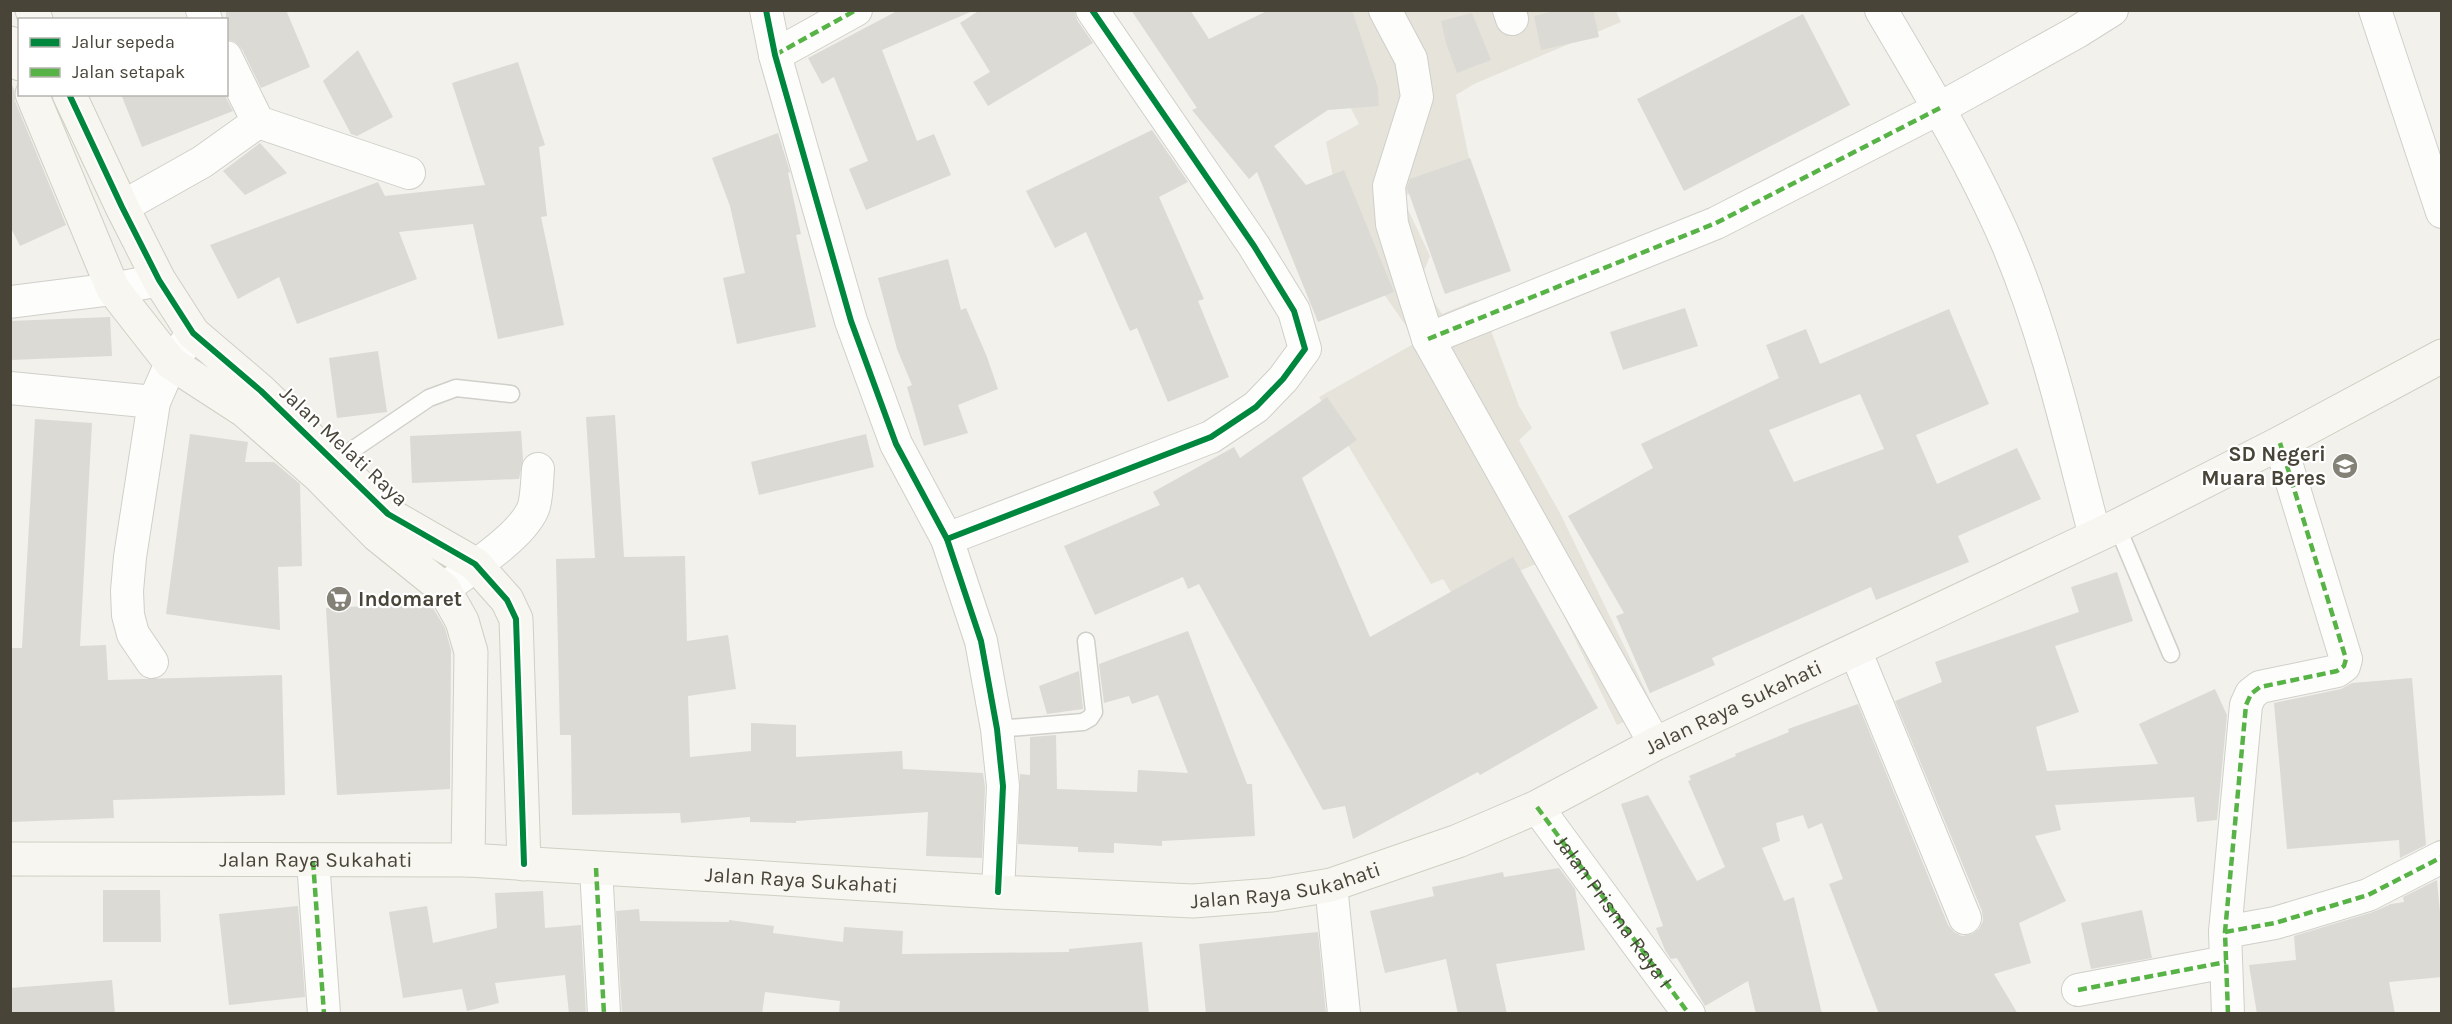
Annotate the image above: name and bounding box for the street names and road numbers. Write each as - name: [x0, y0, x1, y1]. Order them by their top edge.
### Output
- street label: Jalan Melati Raya: [275, 381, 413, 511]
- street label: Jalan Raya Sukahati: [1641, 655, 1826, 759]
- street label: Jalan Prisma Raya I: [1549, 829, 1678, 992]
- street label: Jalan Raya Sukahati: [219, 847, 413, 872]
- street label: Jalan Raya Sukahati: [1189, 857, 1383, 913]
- street label: Jalan Raya Sukahati: [704, 862, 899, 898]

